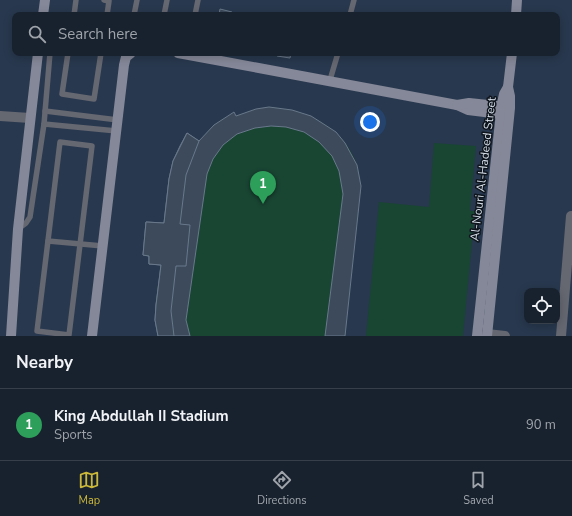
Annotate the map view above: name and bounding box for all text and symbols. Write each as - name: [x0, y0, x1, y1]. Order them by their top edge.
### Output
- search box: [12, 12, 560, 56]
- icon: search: [26, 23, 48, 45]
- text: Search here: [58, 24, 138, 44]
- street label: Al-Nouri Al-Hadeed Street: [466, 95, 500, 242]
- your location: [360, 112, 380, 132]
- pin: 1: [250, 171, 276, 204]
- map controls: [524, 288, 560, 324]
- button: locate: [524, 288, 560, 324]
- text: Nearby: [16, 351, 73, 374]
- text: King Abdullah II Stadium: [54, 406, 229, 426]
- text: 1: [25, 416, 33, 434]
- text: 90 m: [526, 416, 556, 434]
- text: Sports: [54, 426, 93, 444]
- tab: Map: [78, 469, 100, 508]
- tab: Directions: [257, 469, 307, 508]
- tab: Saved: [463, 469, 494, 508]

